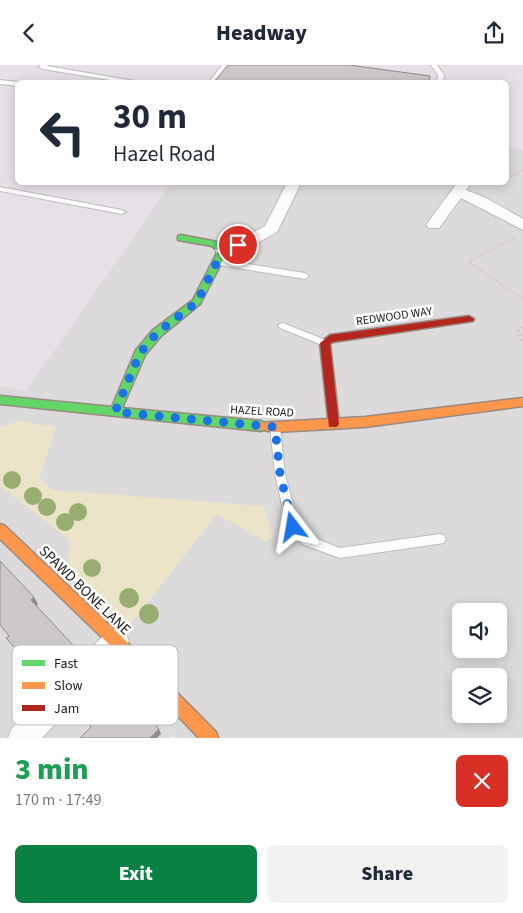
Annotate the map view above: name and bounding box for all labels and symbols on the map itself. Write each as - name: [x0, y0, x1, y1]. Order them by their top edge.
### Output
- pin: [217, 224, 259, 266]
- street label: REDWOOD WAY: [355, 303, 434, 330]
- street label: HAZEL ROAD: [230, 401, 294, 422]
- position arrow: [266, 500, 318, 552]
- street label: SPAWD BONE LANE: [34, 541, 135, 640]
- legend: [12, 645, 178, 725]
- text: Fast: [54, 654, 78, 674]
- text: Slow: [54, 676, 83, 696]
- text: Jam: [54, 699, 79, 719]

